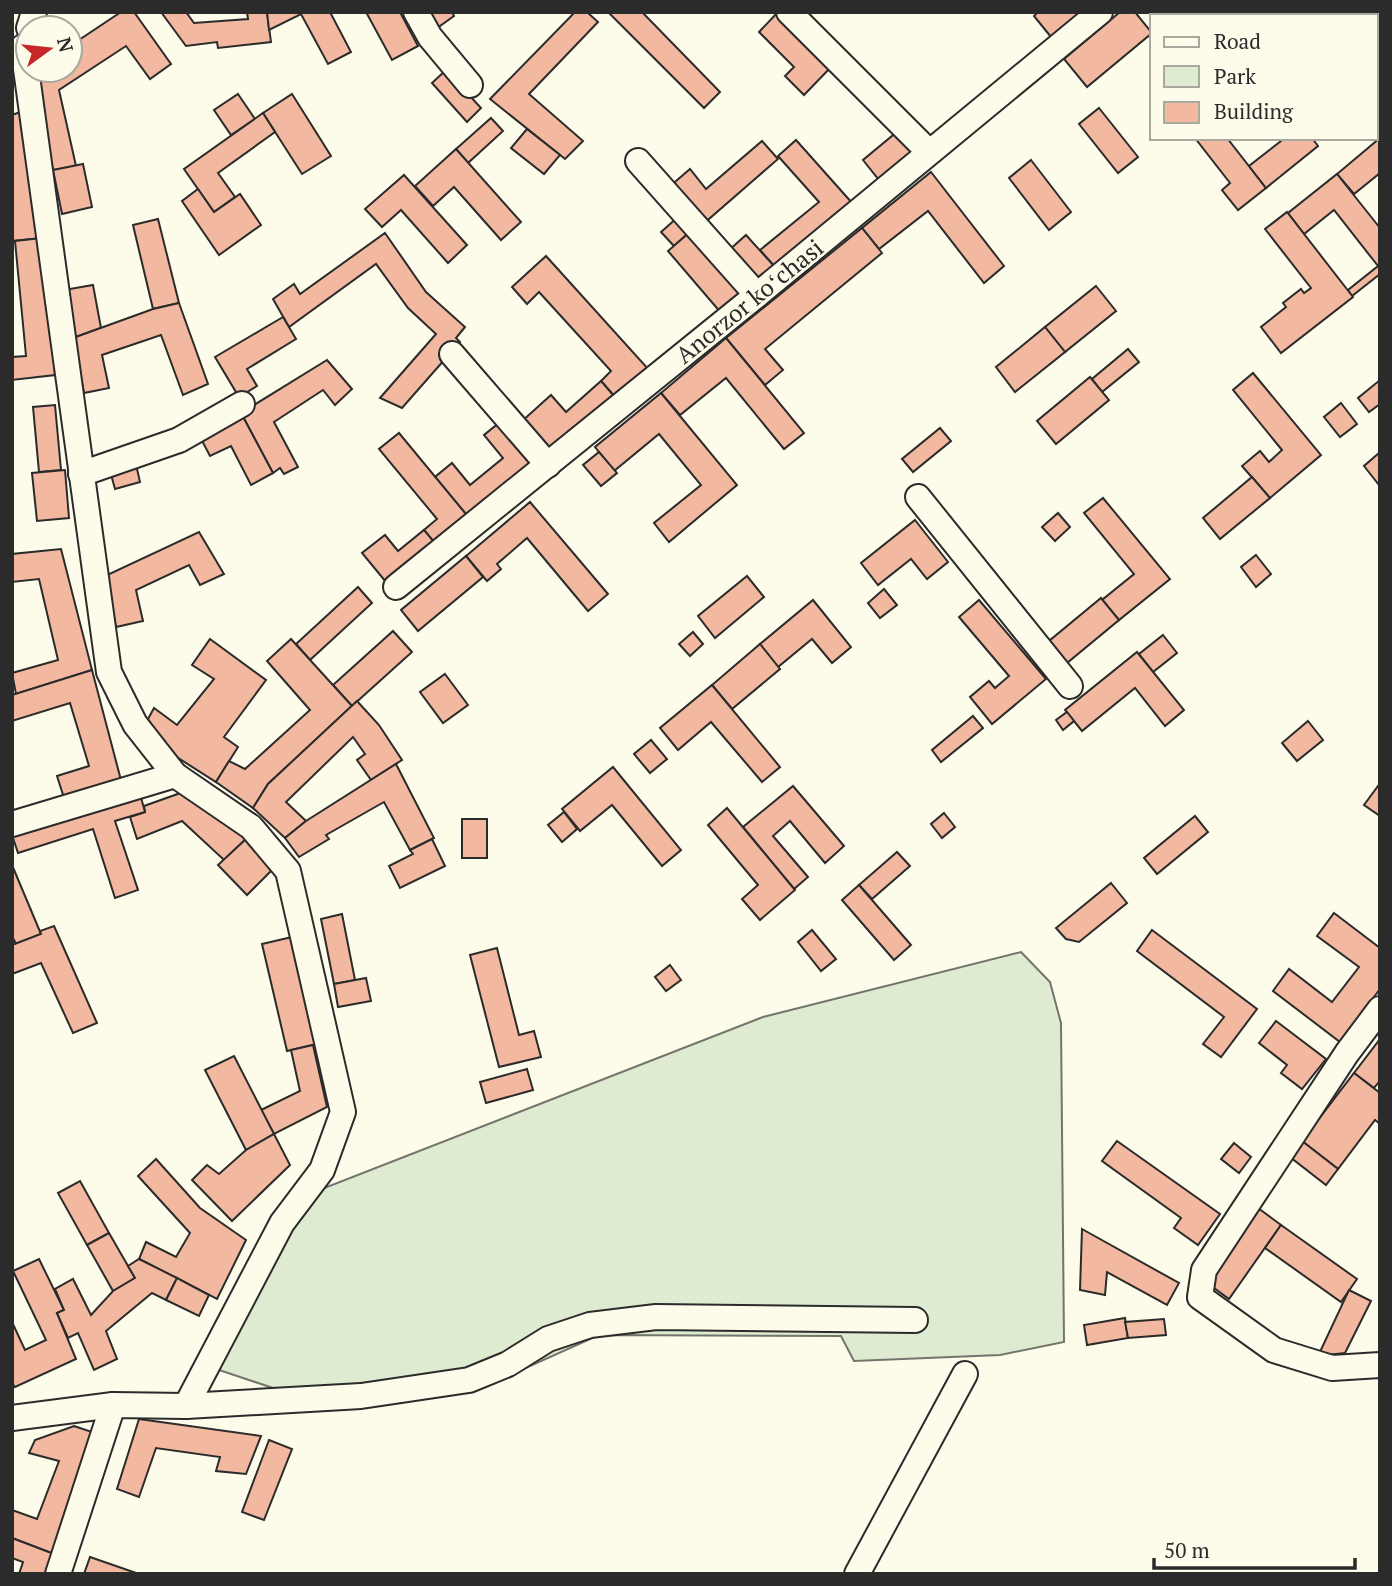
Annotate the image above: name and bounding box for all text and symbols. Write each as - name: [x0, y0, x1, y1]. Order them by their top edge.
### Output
- north arrow: [14, 14, 84, 84]
- legend: [1150, 14, 1378, 140]
- text: Road: [1214, 27, 1261, 55]
- text: N: [52, 34, 80, 55]
- text: Park: [1214, 62, 1256, 90]
- text: Building: [1214, 97, 1294, 125]
- street label: Anorzor koʻchasi: [669, 232, 829, 370]
- scale bar: [1154, 1526, 1355, 1570]
- text: 50 m: [1164, 1536, 1210, 1564]

